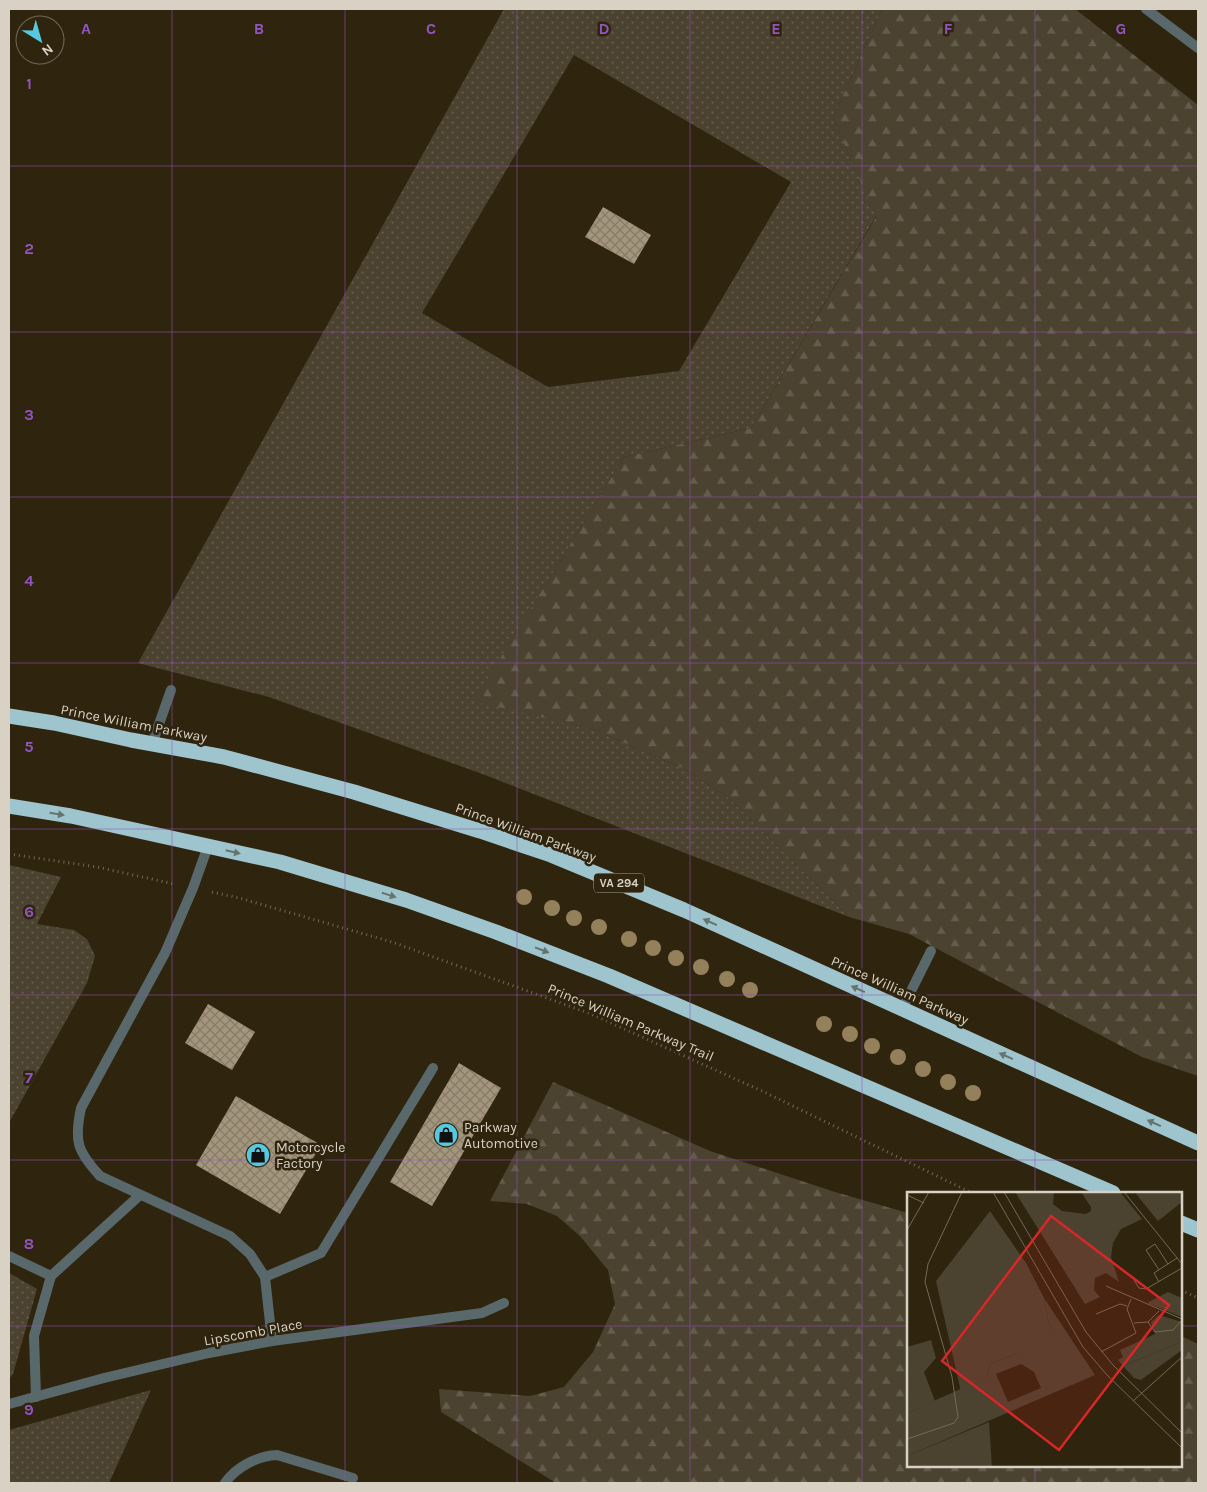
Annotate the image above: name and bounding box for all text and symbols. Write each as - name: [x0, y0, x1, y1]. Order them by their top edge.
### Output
- north arrow: [15, 15, 65, 65]
- text: A: [81, 19, 91, 38]
- text: B: [254, 19, 264, 38]
- text: C: [426, 19, 436, 38]
- text: D: [599, 19, 610, 38]
- text: E: [771, 19, 781, 38]
- text: F: [944, 19, 953, 38]
- text: G: [1116, 19, 1126, 38]
- text: N: [38, 40, 57, 60]
- text: 1: [26, 74, 32, 93]
- text: 2: [24, 239, 34, 258]
- text: 3: [24, 405, 34, 424]
- text: 4: [24, 571, 34, 590]
- street label: Prince William Parkway: [59, 701, 209, 746]
- text: 5: [24, 737, 34, 756]
- street label: Prince William Parkway: [453, 799, 599, 866]
- one-way arrow: [49, 810, 65, 818]
- one-way arrow: [225, 848, 240, 856]
- road number: VA 294: [594, 874, 644, 892]
- one-way arrow: [382, 891, 397, 899]
- text: 6: [24, 902, 34, 921]
- one-way arrow: [703, 917, 717, 925]
- one-way arrow: [535, 946, 550, 954]
- street label: Prince William Parkway: [828, 952, 972, 1029]
- street label: Prince William Parkway Trail: [545, 980, 716, 1065]
- one-way arrow: [851, 984, 865, 992]
- one-way arrow: [999, 1051, 1013, 1059]
- text: 7: [25, 1068, 33, 1087]
- one-way arrow: [1147, 1118, 1161, 1126]
- place label: Parkway Automotive: [464, 1119, 538, 1152]
- shop icon: Parkway Automotive: [433, 1122, 459, 1148]
- place label: Motorcycle Factory: [276, 1139, 346, 1172]
- shop icon: Motorcycle Factory: [245, 1142, 271, 1168]
- inset map: [907, 1192, 1182, 1467]
- text: 8: [24, 1234, 34, 1253]
- street label: Lipscomb Place: [203, 1315, 304, 1350]
- text: 9: [24, 1400, 34, 1419]

